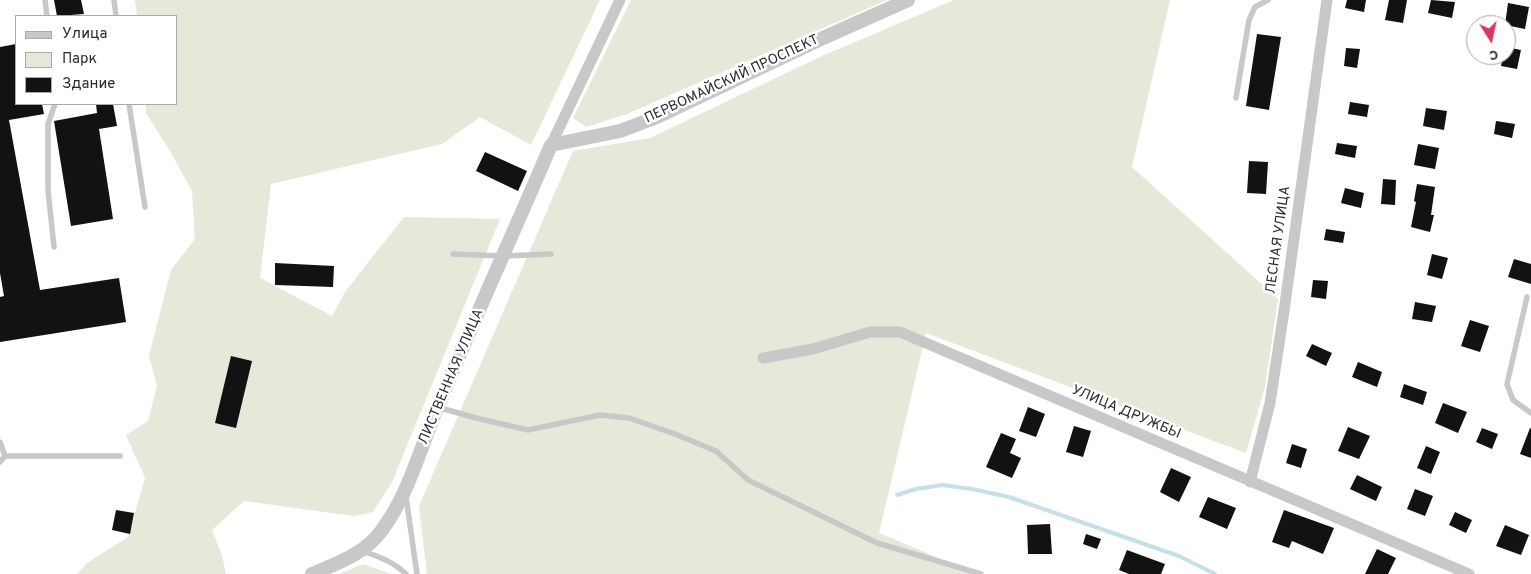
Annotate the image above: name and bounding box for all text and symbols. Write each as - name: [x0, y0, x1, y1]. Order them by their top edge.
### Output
- legend: [15, 15, 178, 105]
- north arrow: [1466, 15, 1516, 65]
- text: Улица: [62, 25, 107, 44]
- street label: ПЕРВОМАЙСКИЙ ПРОСПЕКТ: [642, 32, 822, 128]
- text: С: [1488, 45, 1499, 63]
- text: Парк: [62, 50, 97, 69]
- text: Здание: [62, 75, 115, 94]
- street label: ЛЕСНАЯ УЛИЦА: [1263, 185, 1295, 295]
- street label: ЛИСТВЕННАЯ УЛИЦА: [416, 307, 488, 447]
- street label: УЛИЦА ДРУЖБЫ: [1069, 382, 1183, 444]

